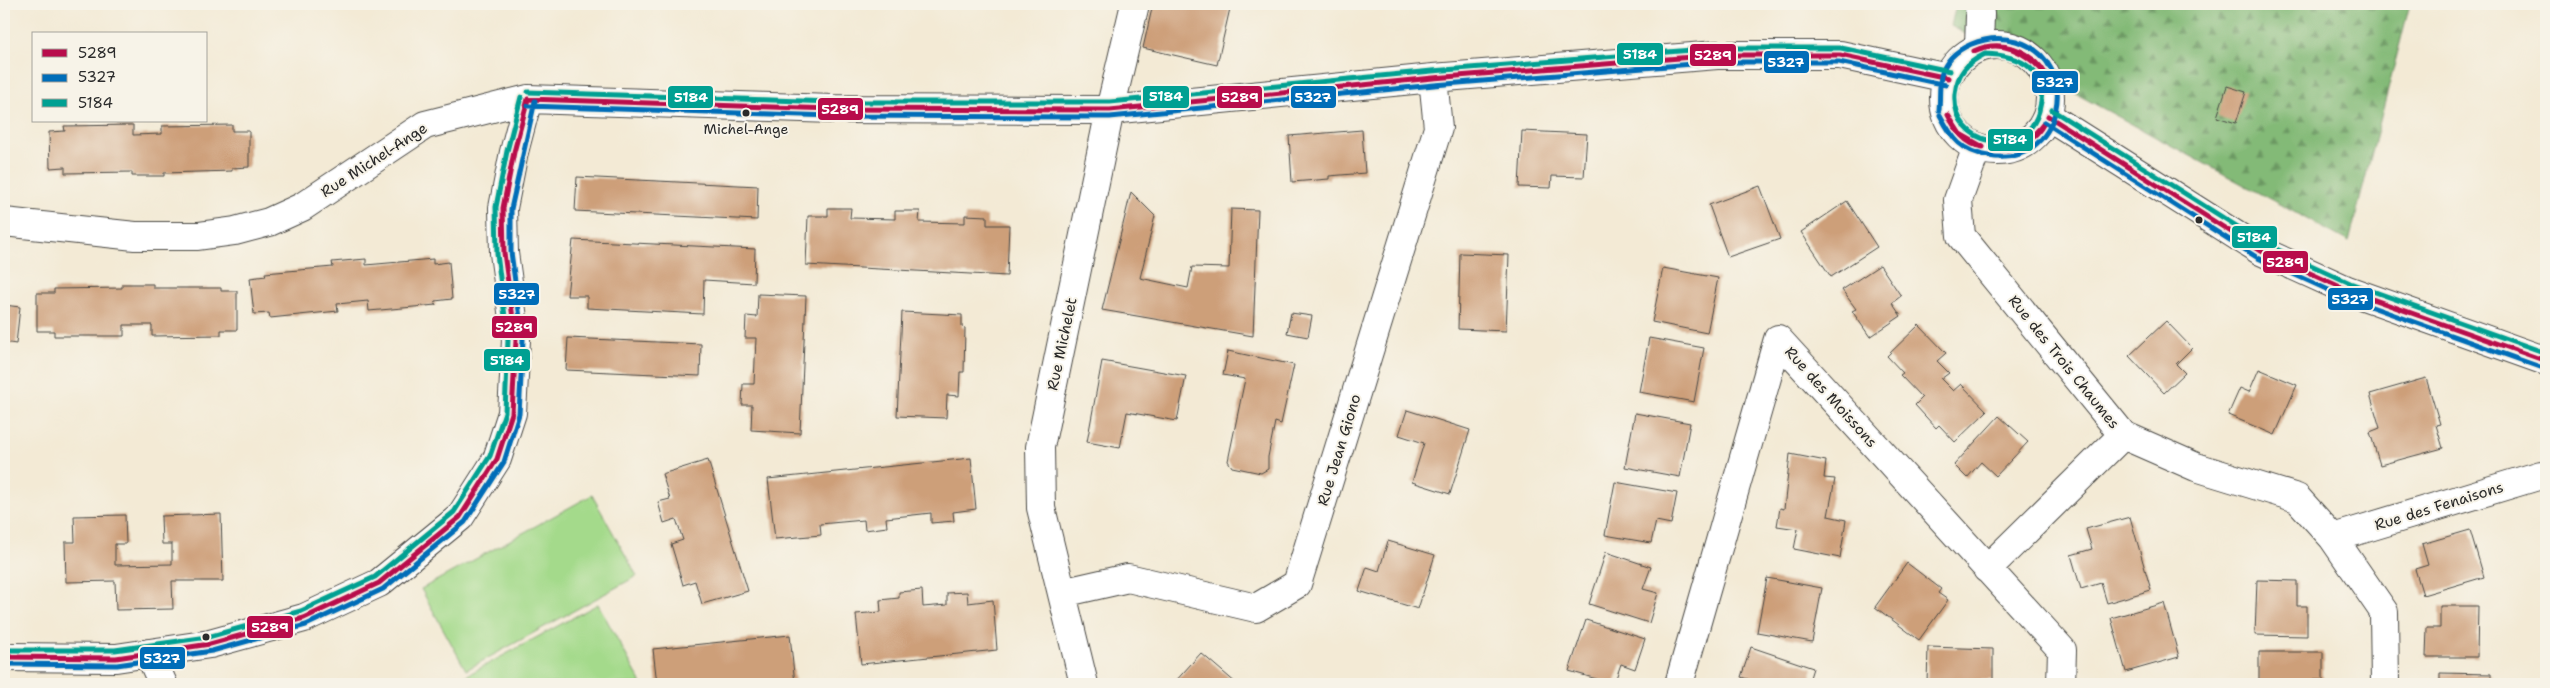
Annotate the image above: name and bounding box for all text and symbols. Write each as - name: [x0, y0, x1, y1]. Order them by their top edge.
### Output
- legend: [32, 32, 208, 122]
- line badge: 5184: [1616, 42, 1664, 66]
- text: 5289: [78, 43, 117, 63]
- line badge: 5289: [1689, 43, 1737, 67]
- text: 5184: [1623, 45, 1657, 63]
- text: 5289: [1694, 46, 1732, 64]
- line badge: 5327: [1763, 50, 1810, 74]
- text: 5327: [1768, 53, 1805, 71]
- text: 5327: [78, 67, 116, 87]
- line badge: 5327: [2031, 70, 2079, 94]
- text: 5327: [2037, 73, 2074, 91]
- line badge: 5184: [667, 85, 714, 109]
- line badge: 5184: [1142, 85, 1190, 109]
- line badge: 5289: [1216, 85, 1263, 109]
- line badge: 5327: [1290, 85, 1337, 109]
- text: 5184: [1149, 87, 1183, 105]
- text: 5184: [674, 88, 708, 106]
- text: 5289: [1221, 88, 1259, 106]
- text: 5327: [1295, 88, 1332, 106]
- text: 5184: [78, 93, 113, 113]
- line badge: 5289: [817, 97, 864, 121]
- text: 5289: [821, 100, 859, 118]
- marker: Michel-Ange: [741, 108, 751, 118]
- street label: Rue Michel-Ange: [317, 118, 431, 202]
- place label: Michel-Ange: [704, 120, 788, 138]
- line badge: 5184: [1987, 128, 2034, 152]
- text: 5184: [1993, 130, 2027, 148]
- unlabelled marker: [2194, 215, 2204, 225]
- line badge: 5184: [2231, 225, 2278, 249]
- text: 5184: [2237, 228, 2271, 246]
- line badge: 5289: [2262, 250, 2309, 274]
- text: 5289: [2266, 253, 2304, 271]
- line badge: 5327: [493, 282, 540, 306]
- text: 5327: [499, 285, 536, 303]
- line badge: 5327: [2327, 287, 2374, 311]
- text: 5327: [2332, 290, 2369, 308]
- street label: Rue des Trois Chaumes: [2004, 291, 2124, 433]
- street label: Rue Michelet: [1042, 296, 1082, 392]
- line badge: 5289: [491, 315, 538, 339]
- text: 5289: [495, 318, 533, 336]
- street label: Rue des Moissons: [1780, 342, 1882, 452]
- line badge: 5184: [483, 348, 531, 372]
- text: 5184: [490, 351, 524, 369]
- street label: Rue Jean Giono: [1313, 392, 1365, 508]
- street label: Rue des Fenaisons: [2372, 477, 2506, 535]
- line badge: 5289: [246, 615, 294, 639]
- text: 5289: [251, 618, 289, 636]
- unlabelled marker: [201, 632, 211, 642]
- line badge: 5327: [139, 646, 186, 670]
- text: 5327: [144, 649, 181, 667]

